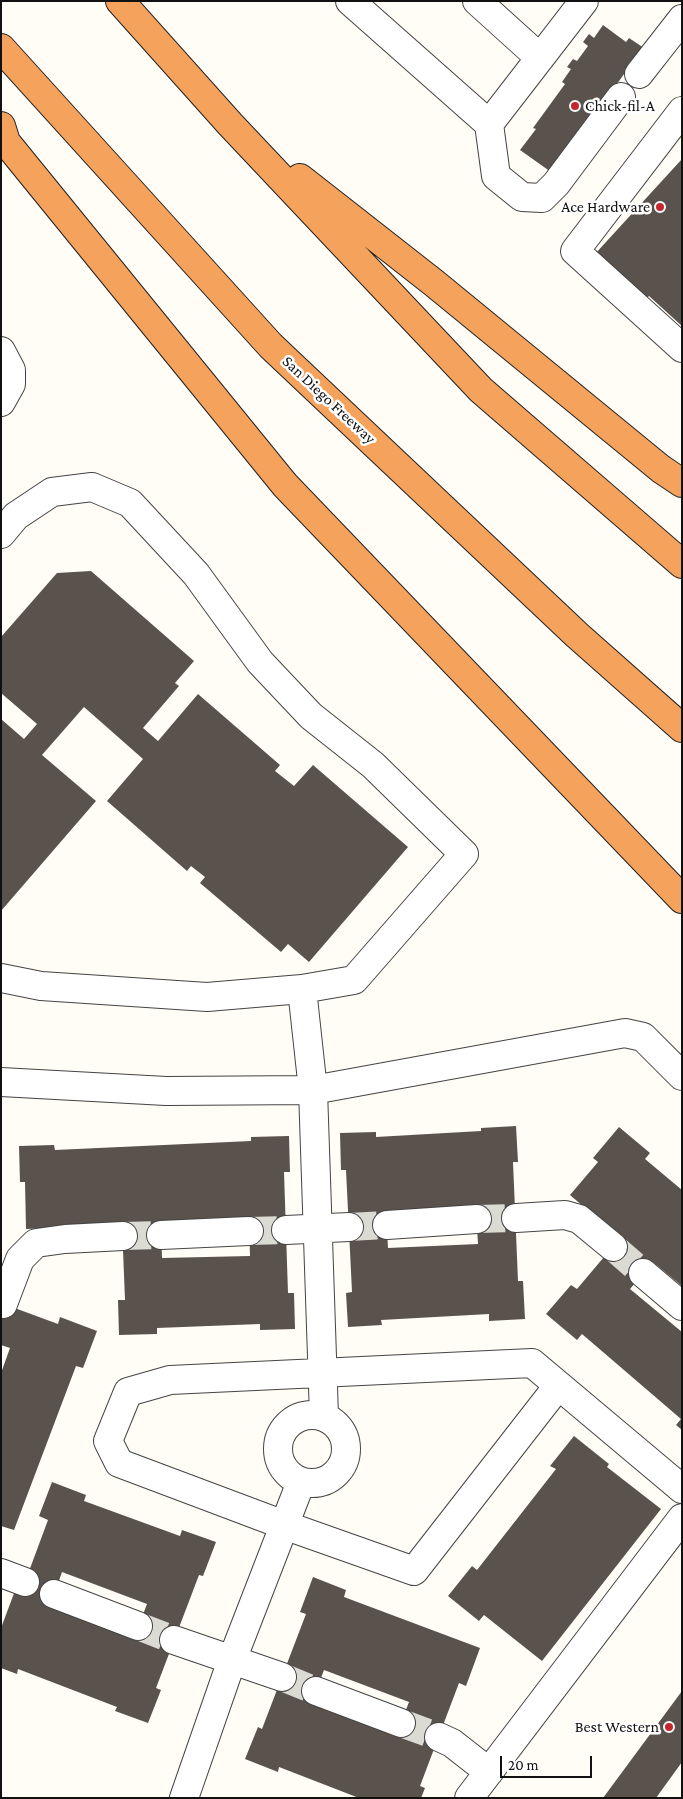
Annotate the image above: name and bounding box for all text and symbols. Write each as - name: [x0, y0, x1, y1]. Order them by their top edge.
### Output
- place label: Chick-fil-A: [585, 96, 655, 116]
- marker: Chick-fil-A: [569, 100, 581, 112]
- place label: Ace Hardware: [561, 197, 650, 217]
- marker: Ace Hardware: [654, 201, 666, 213]
- street label: San Diego Freeway: [278, 352, 380, 448]
- place label: Best Western: [575, 1717, 659, 1737]
- marker: Best Western: [663, 1721, 675, 1733]
- scale bar: [503, 1746, 596, 1778]
- text: 20 m: [508, 1757, 539, 1773]

